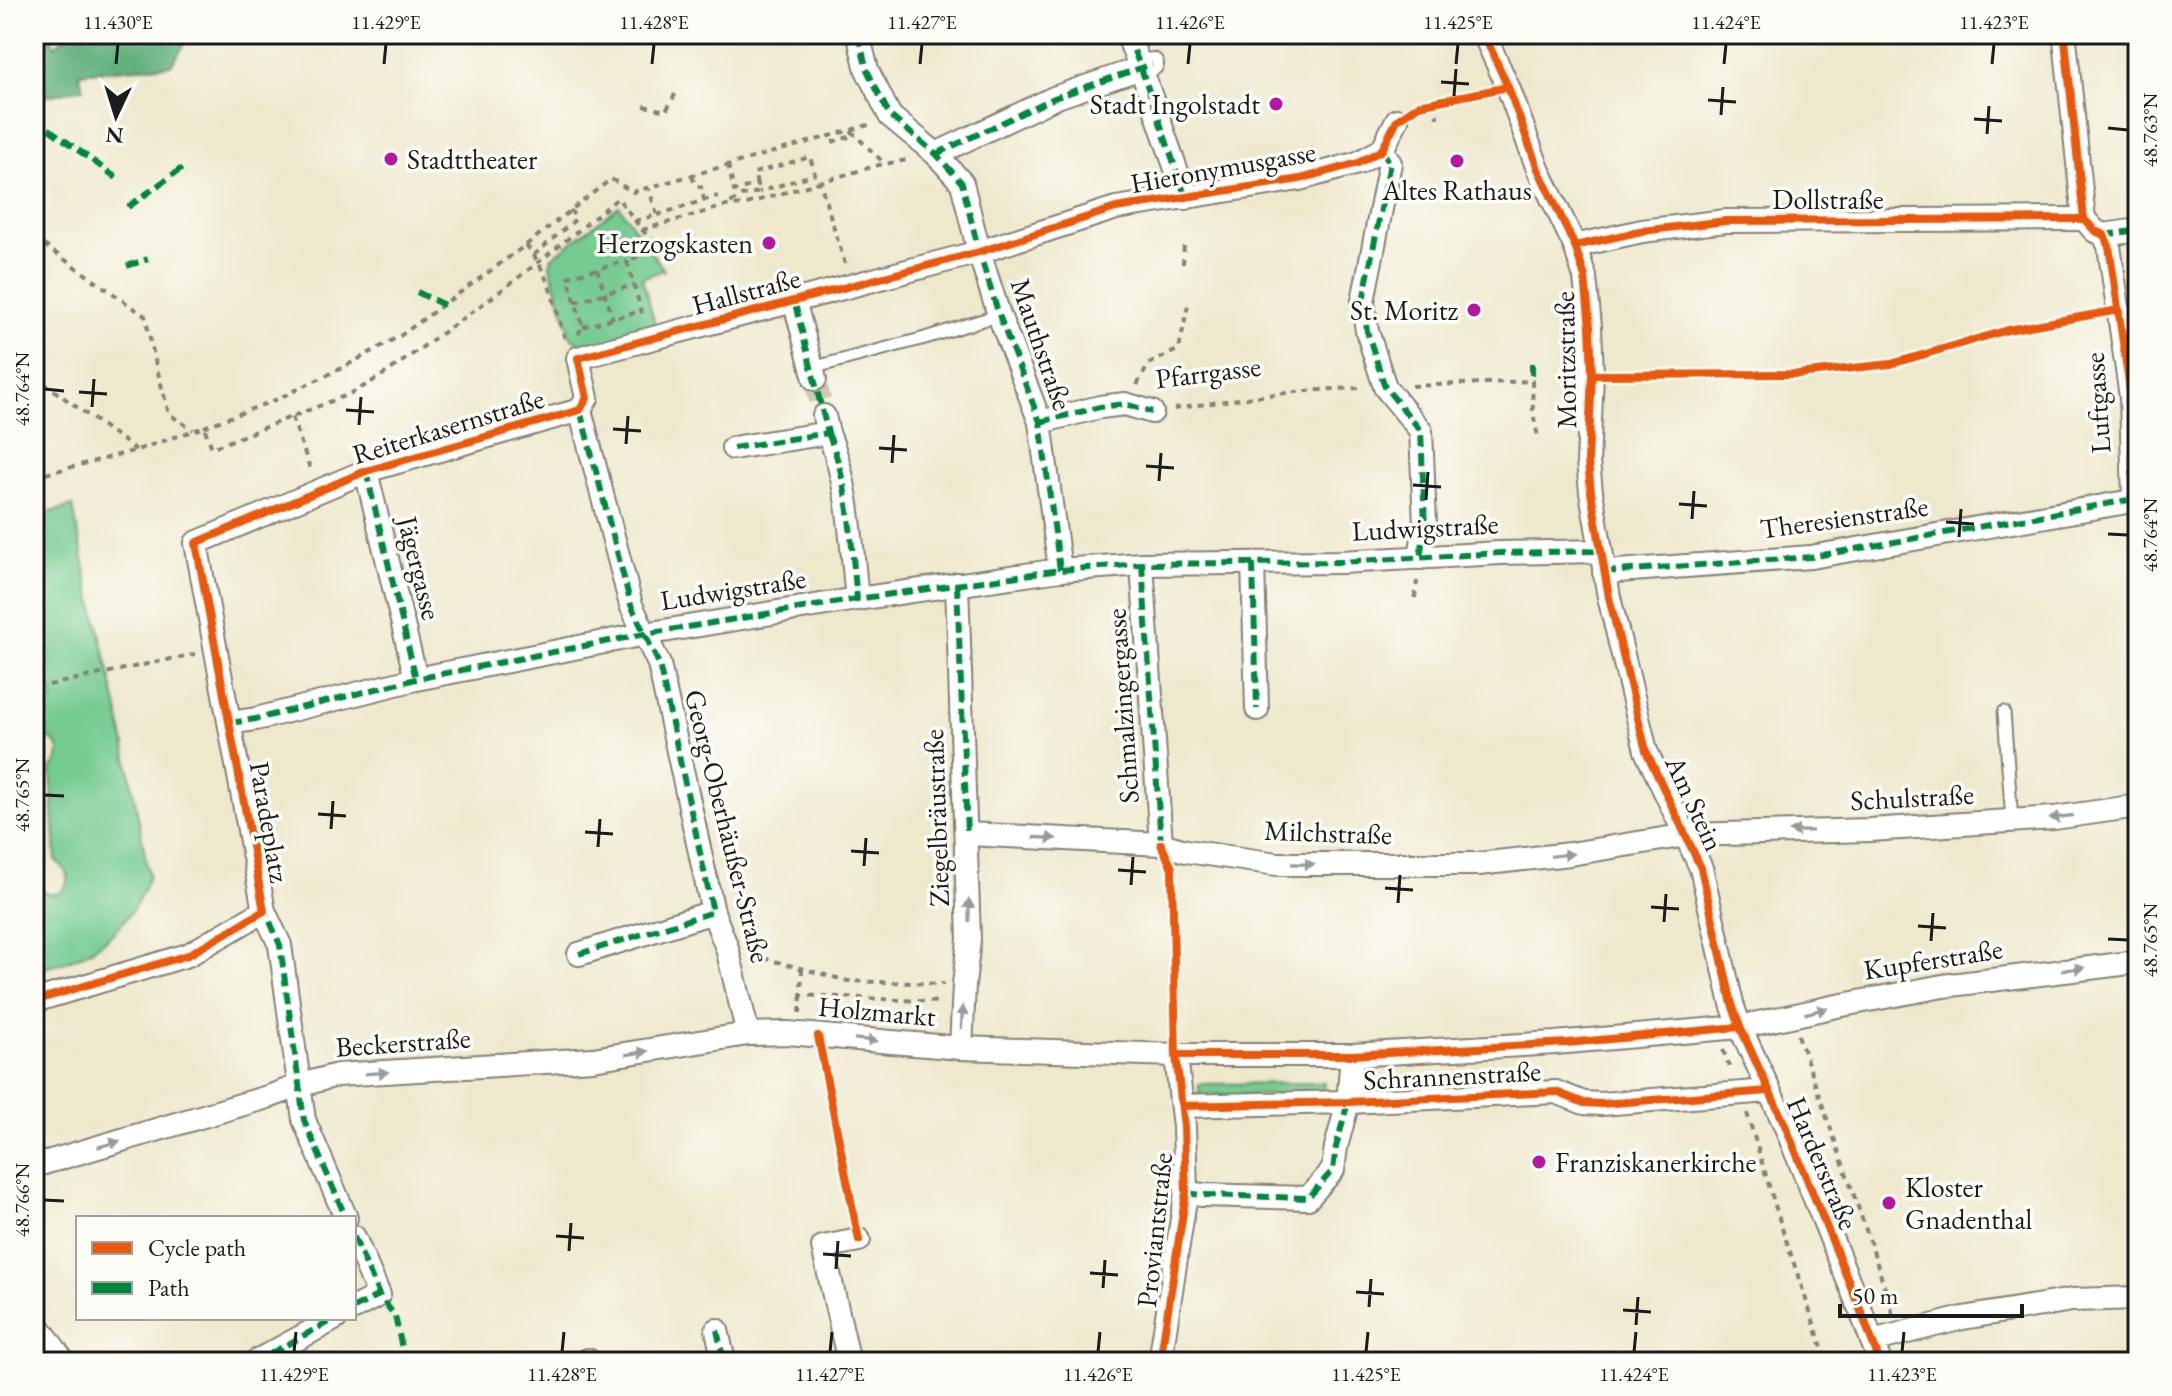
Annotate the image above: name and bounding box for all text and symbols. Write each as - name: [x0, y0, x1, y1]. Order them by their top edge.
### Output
- text: 11.430°E: [83, 9, 153, 35]
- text: 11.429°E: [351, 9, 421, 35]
- text: 11.428°E: [619, 9, 689, 35]
- text: 11.427°E: [887, 9, 957, 35]
- text: 11.426°E: [1155, 9, 1225, 35]
- text: 11.425°E: [1423, 9, 1493, 35]
- text: 11.424°E: [1691, 9, 1761, 35]
- text: 11.423°E: [1959, 9, 2029, 35]
- north arrow: [76, 76, 156, 156]
- place label: Stadt Ingolstadt: [1090, 86, 1260, 122]
- text: 48.763°N: [2137, 93, 2163, 167]
- marker: Stadt Ingolstadt: [1267, 95, 1285, 113]
- text: N: [105, 120, 125, 151]
- street label: Hieronymusgasse: [1128, 133, 1319, 201]
- place label: Stadttheater: [407, 141, 538, 177]
- marker: Stadttheater: [382, 150, 400, 168]
- marker: Altes Rathaus: [1448, 152, 1466, 170]
- place label: Altes Rathaus: [1381, 172, 1532, 208]
- street label: Dollstraße: [1772, 181, 1884, 217]
- place label: Herzogskasten: [597, 225, 753, 261]
- marker: Herzogskasten: [760, 234, 778, 252]
- street label: Hallstraße: [688, 259, 804, 323]
- street label: Mauthstraße: [1003, 273, 1081, 415]
- street label: Moritzstraße: [1546, 291, 1584, 429]
- place label: St. Moritz: [1350, 292, 1458, 328]
- marker: St. Moritz: [1465, 301, 1483, 319]
- street label: Pfarrgasse: [1153, 348, 1263, 396]
- street label: Luftgasse: [2076, 351, 2118, 455]
- text: 48.764°N: [9, 352, 35, 426]
- street label: Reiterkasernstraße: [348, 380, 548, 472]
- street label: Theresienstraße: [1758, 487, 1930, 547]
- text: 48.764°N: [2137, 498, 2163, 572]
- street label: Ludwigstraße: [1351, 505, 1499, 549]
- street label: Jägergasse: [389, 511, 450, 624]
- street label: Ludwigstraße: [658, 560, 808, 618]
- street label: Schmalzingergasse: [1097, 607, 1147, 805]
- street label: Georg-Oberhäußer-Straße: [677, 686, 779, 966]
- street label: Ziegelbräustraße: [915, 729, 957, 907]
- street label: Am Stein: [1657, 749, 1733, 857]
- text: 48.765°N: [9, 758, 35, 832]
- street label: Paradeplatz: [242, 759, 298, 886]
- street label: Schulstraße: [1849, 776, 1975, 818]
- one-way arrow: [2048, 811, 2073, 824]
- street label: Milchstraße: [1263, 812, 1393, 852]
- one-way arrow: [1788, 825, 1813, 837]
- one-way arrow: [1033, 832, 1058, 845]
- one-way arrow: [1550, 848, 1575, 861]
- one-way arrow: [1291, 858, 1316, 870]
- one-way arrow: [962, 897, 975, 922]
- text: 48.765°N: [2137, 903, 2163, 977]
- street label: Kupferstraße: [1861, 930, 2005, 988]
- one-way arrow: [2060, 962, 2085, 975]
- street label: Holzmarkt: [817, 988, 937, 1034]
- one-way arrow: [956, 1004, 969, 1029]
- one-way arrow: [1804, 1004, 1829, 1016]
- street label: Beckerstraße: [334, 1019, 472, 1065]
- one-way arrow: [854, 1034, 879, 1047]
- one-way arrow: [624, 1046, 649, 1059]
- street label: Schrannenstraße: [1362, 1052, 1542, 1098]
- one-way arrow: [365, 1066, 390, 1079]
- street label: Harderstraße: [1779, 1091, 1867, 1235]
- one-way arrow: [97, 1137, 121, 1150]
- place label: Franziskanerkirche: [1555, 1144, 1757, 1180]
- street label: Proviantstraße: [1128, 1151, 1180, 1309]
- marker: Franziskanerkirche: [1530, 1153, 1548, 1171]
- text: 48.766°N: [9, 1163, 35, 1237]
- place label: Kloster Gnadenthal: [1905, 1169, 2033, 1237]
- marker: Kloster Gnadenthal: [1880, 1194, 1898, 1212]
- legend: [76, 1216, 356, 1320]
- text: Cycle path: [148, 1232, 246, 1263]
- scale bar: [1840, 1268, 2022, 1318]
- text: Path: [148, 1272, 190, 1303]
- text: 50 m: [1852, 1280, 1899, 1311]
- text: 11.429°E: [259, 1361, 329, 1387]
- text: 11.428°E: [527, 1361, 597, 1387]
- text: 11.427°E: [795, 1361, 865, 1387]
- text: 11.426°E: [1063, 1361, 1133, 1387]
- text: 11.425°E: [1331, 1361, 1401, 1387]
- text: 11.424°E: [1599, 1361, 1669, 1387]
- text: 11.423°E: [1867, 1361, 1937, 1387]

